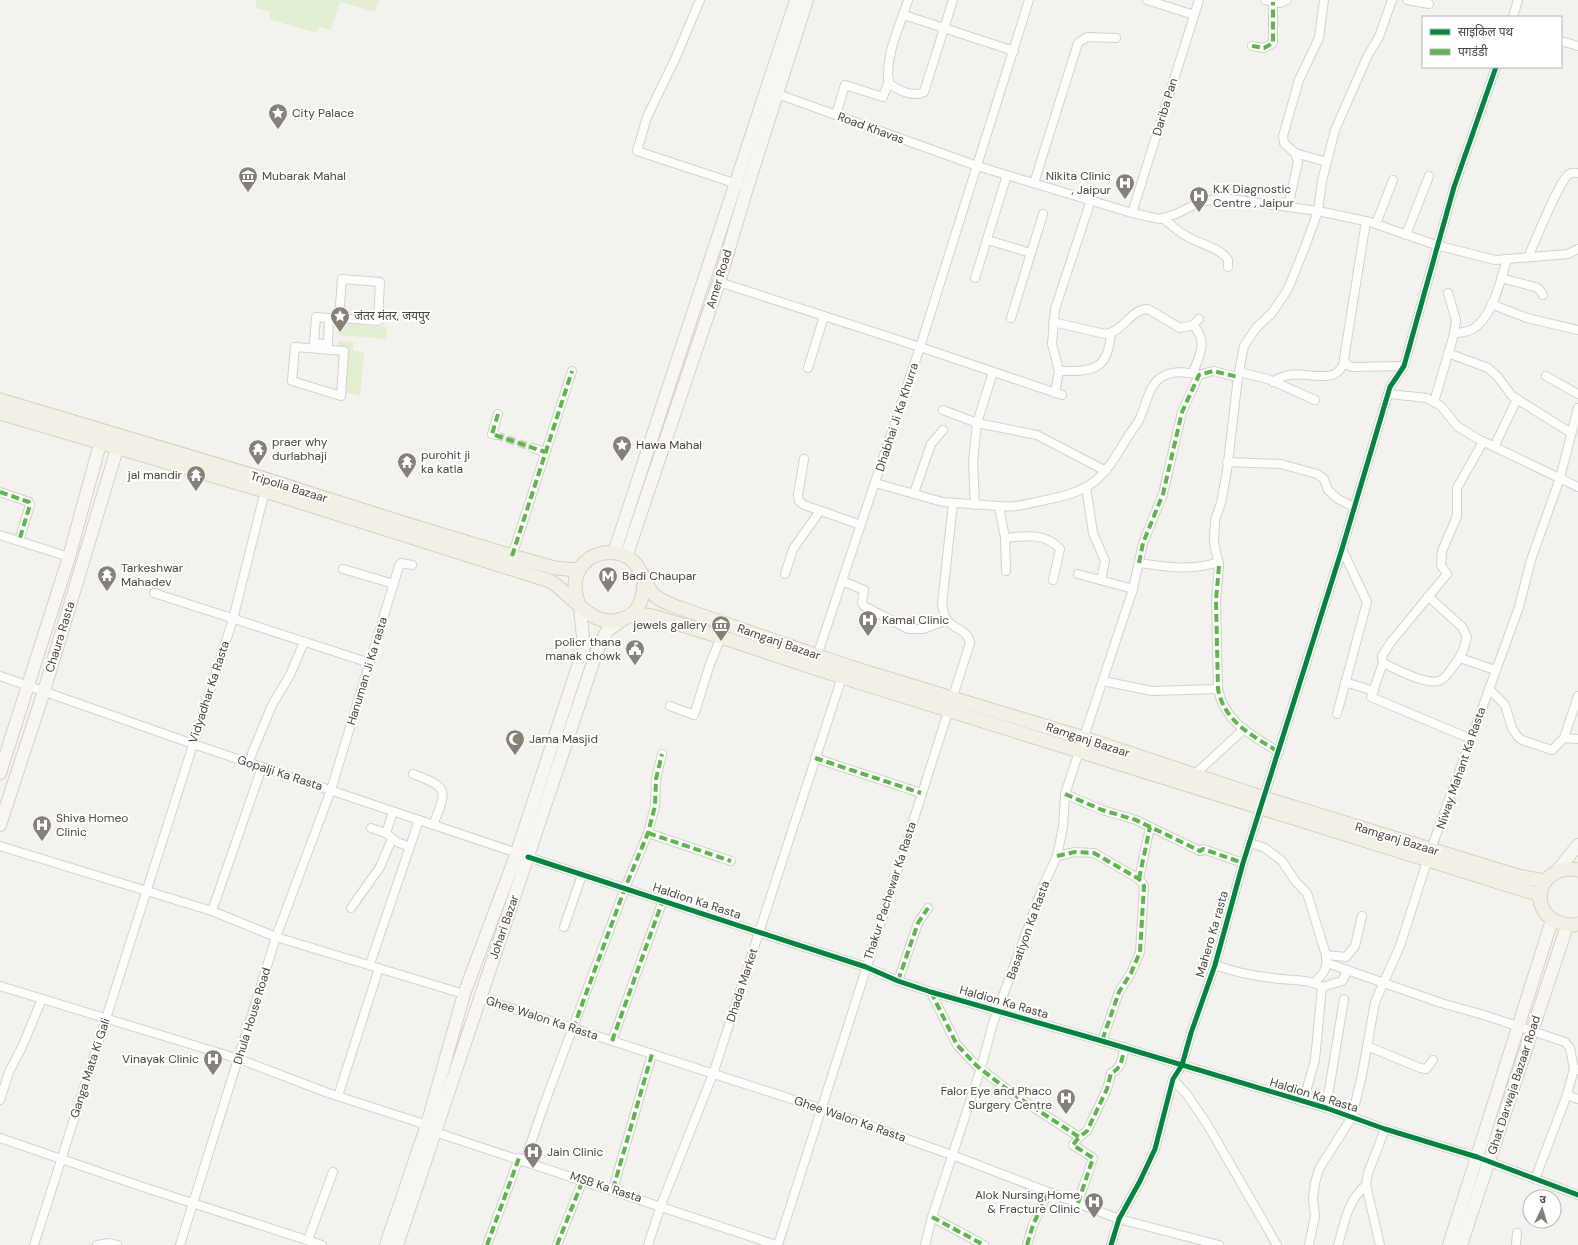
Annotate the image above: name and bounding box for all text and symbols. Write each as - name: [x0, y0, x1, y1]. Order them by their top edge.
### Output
- legend: [1422, 16, 1562, 68]
- text: साइकिल पथ: [1458, 24, 1514, 40]
- text: पगडंडी: [1458, 44, 1488, 60]
- street label: Dariba Pan: [1149, 76, 1181, 138]
- place icon: City Palace: [267, 102, 289, 130]
- place label: City Palace: [292, 105, 354, 121]
- street label: Road Khavas: [835, 109, 907, 147]
- museum icon: Mubarak Mahal: [237, 165, 259, 193]
- place label: Mubarak Mahal: [262, 168, 346, 184]
- place label: Nikita Clinic , Jaipur: [1046, 168, 1112, 198]
- hospital icon: Nikita Clinic , Jaipur: [1114, 172, 1136, 200]
- place label: K.K Diagnostic Centre , Jaipur: [1213, 181, 1294, 211]
- hospital icon: K.K Diagnostic Centre , Jaipur: [1188, 185, 1210, 213]
- street label: Amer Road: [702, 247, 736, 311]
- place icon: जंतर मंतर, जयपुर: [329, 305, 351, 333]
- place label: जंतर मंतर, जयपुर: [354, 308, 431, 324]
- street label: Dhabhai Ji Ka Khurra: [872, 361, 922, 473]
- place label: praer why durlabhaji: [272, 434, 328, 464]
- place icon: Hawa Mahal: [611, 434, 633, 462]
- place label: Hawa Mahal: [636, 437, 702, 453]
- temple icon: praer why durlabhaji: [247, 438, 269, 466]
- place label: purohit ji ka katla: [421, 447, 470, 477]
- temple icon: purohit ji ka katla: [396, 451, 418, 479]
- temple icon: jal mandir: [185, 464, 207, 492]
- place label: jal mandir: [127, 467, 183, 483]
- street label: Tripolia Bazaar: [248, 468, 330, 507]
- place label: Tarkeshwar Mahadev: [121, 560, 184, 590]
- temple icon: Tarkeshwar Mahadev: [96, 564, 118, 592]
- metro station icon: Badi Chaupar: [597, 565, 619, 593]
- place label: Badi Chaupar: [622, 568, 697, 584]
- street label: Chaura Rasta: [42, 599, 78, 675]
- hospital icon: Kamal Clinic: [857, 609, 879, 637]
- place label: Kamal Clinic: [882, 612, 949, 628]
- museum icon: jewels gallery: [710, 614, 732, 642]
- street label: Hanuman Ji Ka rasta: [343, 615, 391, 727]
- place label: jewels gallery: [632, 617, 707, 633]
- street label: Ramganj Bazaar: [735, 620, 823, 664]
- place label: policr thana manak chowk: [545, 634, 621, 664]
- public building icon: policr thana manak chowk: [624, 638, 646, 666]
- street label: Vidyadhar Ka Rasta: [185, 639, 233, 745]
- street label: Niway Mahant Ka Rasta: [1433, 705, 1489, 831]
- street label: Ramganj Bazaar: [1044, 719, 1132, 761]
- mosque icon: Jama Masjid: [504, 728, 526, 756]
- place label: Jama Masjid: [529, 731, 598, 747]
- street label: Gopalji Ka Rasta: [235, 752, 325, 794]
- place label: Shiva Homeo Clinic: [56, 810, 128, 840]
- hospital icon: Shiva Homeo Clinic: [31, 814, 53, 842]
- street label: Ramganj Bazaar: [1353, 819, 1442, 860]
- street label: Thakur Pachewar Ka Rasta: [860, 820, 920, 962]
- street label: Basatiyon Ka Rasta: [1003, 878, 1053, 982]
- street label: Haldion Ka Rasta: [651, 879, 743, 923]
- street label: Mahero Ka rasta: [1192, 889, 1232, 979]
- street label: Johari Bazar: [485, 892, 523, 961]
- street label: Dhada Market: [723, 946, 762, 1024]
- street label: Dhula House Road: [230, 966, 274, 1066]
- street label: Haldion Ka Rasta: [958, 982, 1050, 1022]
- street label: Ghee Walon Ka Rasta: [484, 992, 600, 1044]
- street label: Ghat Darwaja Bazaar Road: [1484, 1013, 1544, 1157]
- street label: Ganga Mata Ki Gali: [66, 1016, 114, 1120]
- hospital icon: Vinayak Clinic: [202, 1048, 224, 1076]
- place label: Vinayak Clinic: [122, 1051, 199, 1067]
- street label: Haldion Ka Rasta: [1268, 1074, 1360, 1116]
- place label: Falor Eye and Phaco Surgery Centre: [941, 1083, 1052, 1113]
- hospital icon: Falor Eye and Phaco Surgery Centre: [1055, 1087, 1077, 1115]
- street label: Ghee Walon Ka Rasta: [792, 1092, 908, 1146]
- hospital icon: Jain Clinic: [522, 1141, 544, 1169]
- place label: Jain Clinic: [547, 1144, 603, 1160]
- street label: MSB Ka Rasta: [568, 1168, 644, 1206]
- place label: Alok Nursing Home & Fracture Clinic: [975, 1187, 1080, 1217]
- north arrow: [1522, 1189, 1562, 1229]
- hospital icon: Alok Nursing Home & Fracture Clinic: [1083, 1191, 1105, 1219]
- text: उ: [1539, 1192, 1547, 1206]

